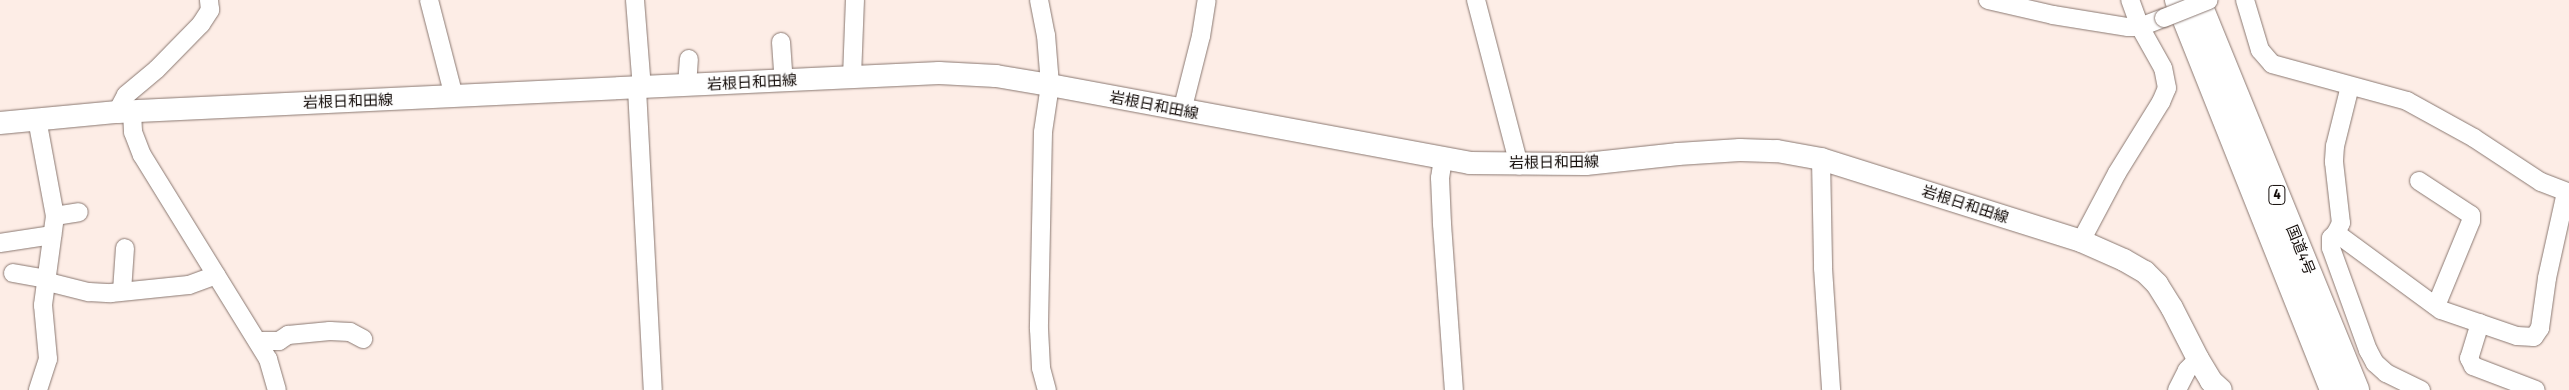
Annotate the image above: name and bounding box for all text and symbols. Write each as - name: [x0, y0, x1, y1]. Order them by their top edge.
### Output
- street label: 岩根日和田線: [707, 72, 797, 94]
- street label: 岩根日和田線: [1108, 89, 1200, 123]
- street label: 岩根日和田線: [303, 91, 393, 113]
- street label: 岩根日和田線: [1509, 153, 1599, 173]
- street label: 岩根日和田線: [1919, 183, 2011, 227]
- road number: 4: [2268, 184, 2286, 206]
- street label: 国道4号: [2282, 222, 2318, 278]

